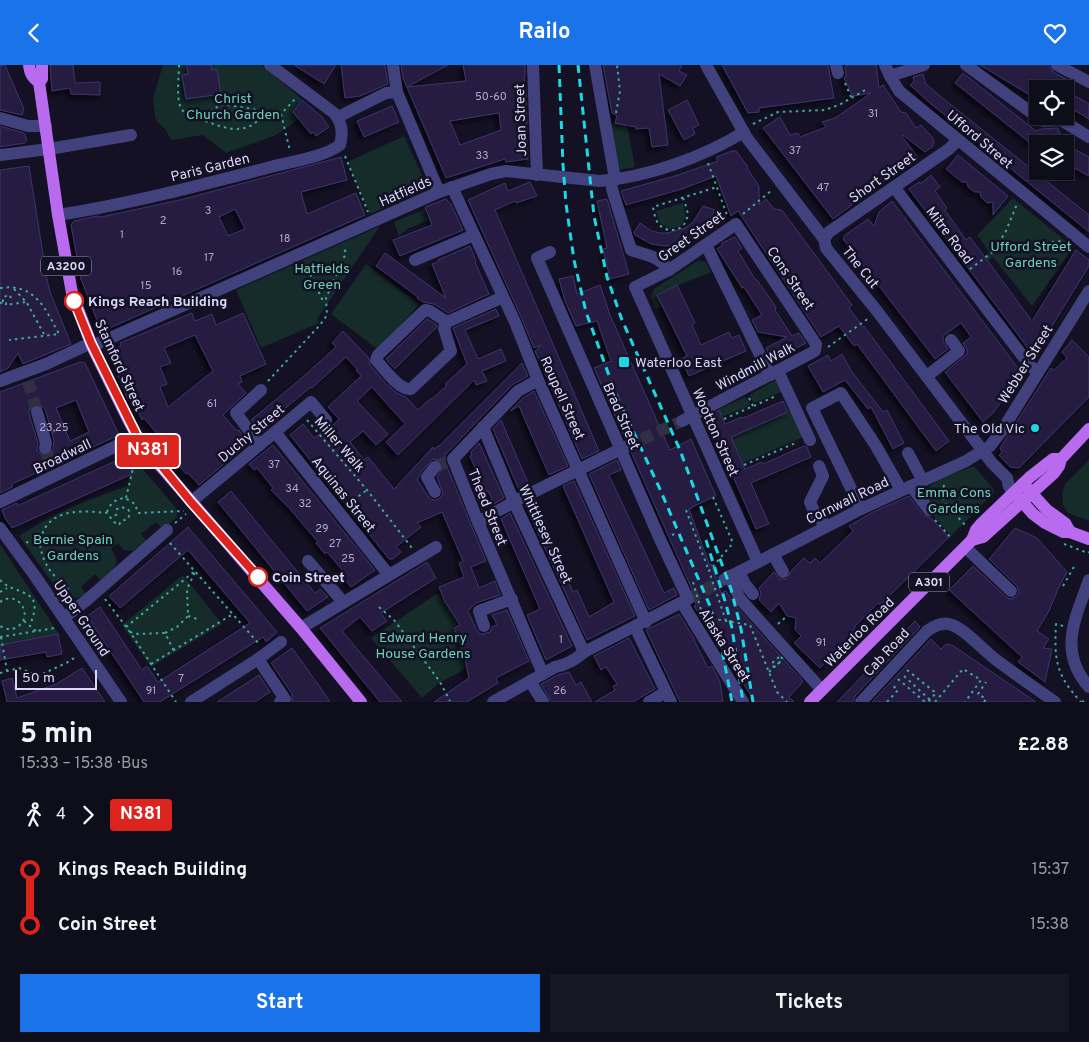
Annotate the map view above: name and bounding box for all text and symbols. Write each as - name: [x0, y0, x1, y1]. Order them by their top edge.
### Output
- icon: back: [20, 19, 48, 47]
- text: Railo: [519, 19, 570, 46]
- icon: heart: [1041, 19, 1069, 47]
- map controls: [1029, 80, 1074, 180]
- button: locate: [1029, 80, 1074, 125]
- street label: Joan Street: [512, 83, 531, 157]
- house number: 50-60: [475, 90, 507, 104]
- park label: Christ Church Garden: [186, 91, 280, 124]
- house number: 31: [868, 107, 878, 121]
- street label: Ufford Street: [942, 107, 1016, 173]
- button: layers: [1029, 135, 1074, 180]
- house number: 37: [789, 144, 801, 158]
- house number: 33: [475, 149, 489, 163]
- street label: Short Street: [846, 149, 919, 207]
- street label: Paris Garden: [169, 150, 252, 186]
- street label: Hatfields: [377, 173, 434, 211]
- house number: 47: [817, 181, 829, 195]
- house number: 3: [205, 204, 211, 218]
- street label: Mitre Road: [922, 204, 976, 268]
- street label: Greet Street: [655, 208, 728, 266]
- house number: 2: [160, 214, 166, 228]
- house number: 1: [120, 228, 124, 242]
- house number: 18: [280, 232, 290, 246]
- park label: Ufford Street Gardens: [990, 239, 1072, 272]
- street label: The Cut: [838, 243, 882, 292]
- street label: Cons Street: [762, 244, 817, 314]
- house number: 17: [204, 251, 214, 265]
- road number: A3200: [41, 257, 91, 275]
- park label: Hatfields Green: [294, 261, 350, 294]
- house number: 16: [172, 265, 182, 279]
- house number: 15: [141, 279, 152, 293]
- marker: Kings Reach Building: [64, 291, 84, 311]
- place label: Kings Reach Building: [88, 294, 227, 311]
- street label: Stamford Street: [90, 317, 147, 414]
- street label: Webber Street: [995, 322, 1057, 407]
- street label: Windmill Walk: [713, 339, 798, 395]
- street label: Roupell Street: [536, 354, 588, 443]
- marker: Waterloo East: [617, 355, 631, 369]
- place label: Waterloo East: [635, 355, 722, 372]
- street label: Brad Street: [598, 380, 643, 453]
- street label: Wootton Street: [688, 386, 742, 479]
- house number: 61: [207, 397, 217, 411]
- street label: Duchy Street: [215, 401, 289, 467]
- street label: Miller Walk: [310, 414, 368, 476]
- house number: 23,25: [39, 421, 69, 435]
- place label: The Old Vic: [954, 421, 1025, 438]
- marker: The Old Vic: [1029, 422, 1041, 434]
- line badge: N381: [113, 435, 183, 467]
- street label: Broadwall: [31, 436, 94, 479]
- text: N381: [127, 439, 169, 462]
- street label: Aquinas Street: [307, 454, 379, 536]
- house number: 37: [268, 458, 280, 472]
- street label: Theed Street: [463, 467, 510, 549]
- street label: Cornwall Road: [803, 474, 892, 529]
- house number: 34: [285, 482, 299, 496]
- street label: Whittlesey Street: [514, 482, 575, 587]
- park label: Emma Cons Gardens: [917, 485, 991, 518]
- house number: 32: [298, 497, 312, 511]
- house number: 29: [315, 522, 329, 536]
- park label: Bernie Spain Gardens: [33, 532, 113, 565]
- house number: 27: [329, 537, 341, 551]
- house number: 25: [341, 552, 355, 566]
- marker: Coin Street: [248, 567, 268, 587]
- place label: Coin Street: [272, 570, 345, 587]
- road number: A301: [909, 573, 949, 591]
- street label: Upper Ground: [49, 577, 113, 660]
- street label: Waterloo Road: [822, 595, 899, 672]
- street label: Alaska Street: [694, 606, 753, 686]
- street label: Cab Road: [860, 625, 914, 681]
- park label: Edward Henry House Gardens: [375, 630, 471, 663]
- house number: 1: [559, 633, 563, 647]
- house number: 91: [816, 636, 826, 650]
- scale bar: [15, 667, 98, 690]
- text: 50 m: [22, 670, 55, 687]
- house number: 7: [178, 672, 184, 686]
- house number: 91: [146, 684, 156, 698]
- house number: 26: [553, 684, 567, 698]
- text: 5 min: [20, 717, 93, 753]
- text: £2.88: [1017, 733, 1069, 757]
- text: 15:33 – 15:38 · Bus: [20, 754, 148, 774]
- icon: walk: [20, 801, 48, 829]
- icon: forward: [74, 801, 102, 829]
- text: N381: [120, 803, 162, 826]
- text: 4: [56, 805, 66, 825]
- text: Kings Reach Building: [58, 858, 247, 882]
- text: 15:37: [1032, 860, 1069, 880]
- text: Coin Street: [58, 913, 157, 937]
- text: 15:38: [1030, 915, 1069, 935]
- button: Start: [20, 974, 540, 1032]
- button: Tickets: [550, 974, 1069, 1032]

